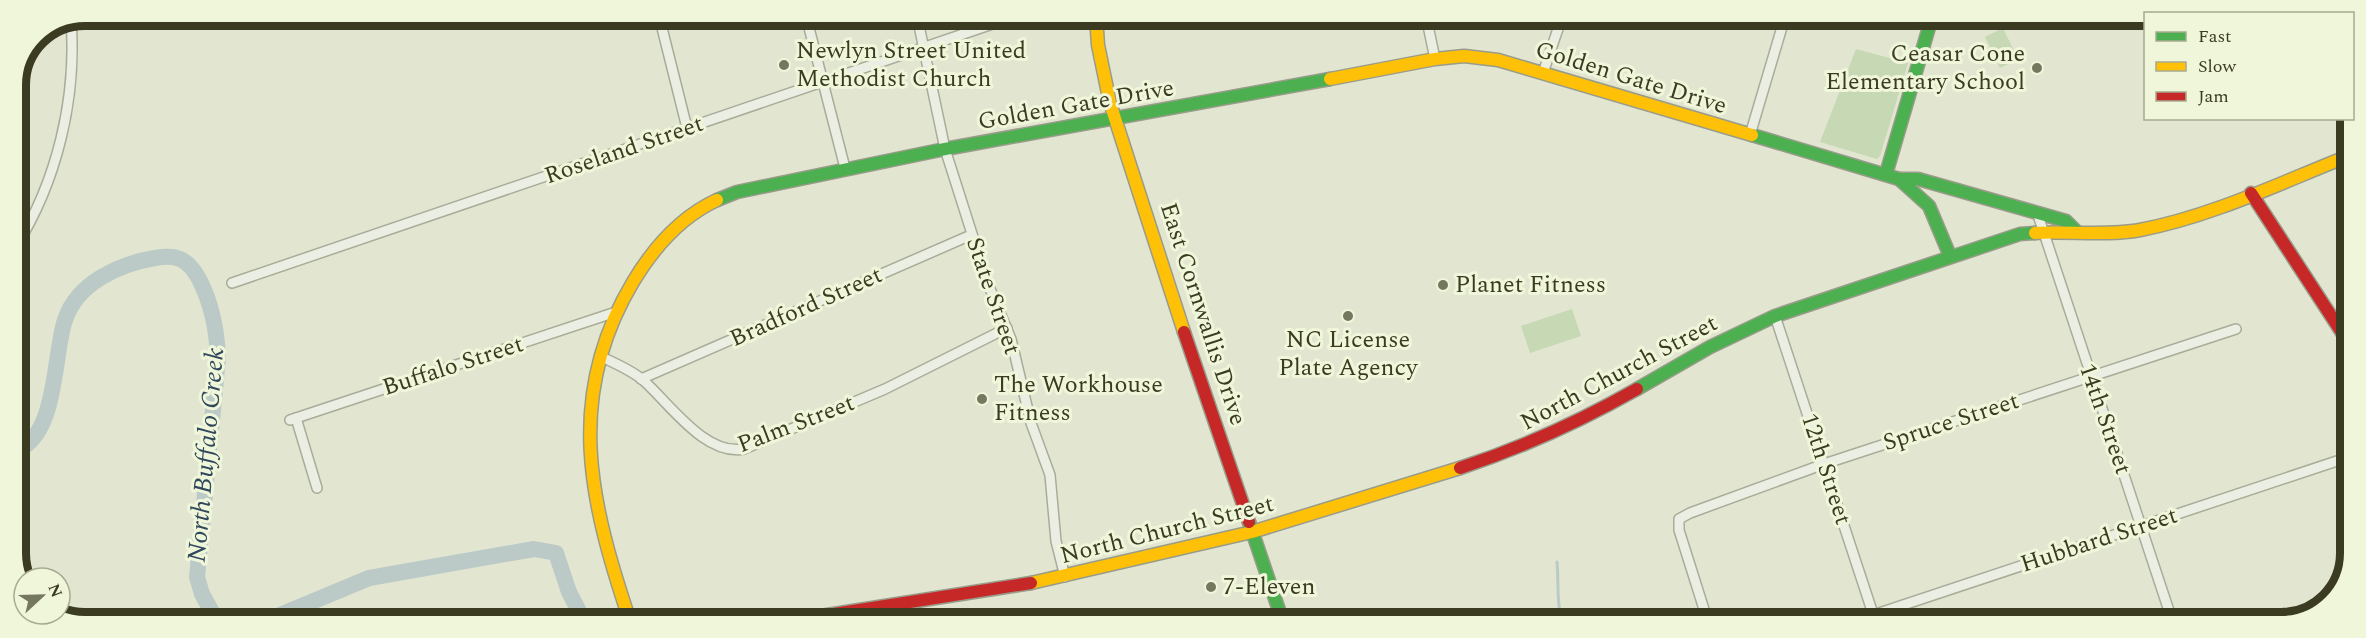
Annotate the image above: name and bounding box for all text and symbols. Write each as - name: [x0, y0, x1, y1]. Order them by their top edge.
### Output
- legend: [2144, 12, 2354, 120]
- text: Fast: [2198, 23, 2231, 50]
- street label: Golden Gate Drive: [1531, 32, 1731, 124]
- place label: Newlyn Street United Methodist Church: [796, 33, 1026, 97]
- place label: Ceasar Cone Elementary School: [1825, 36, 2025, 100]
- text: Slow: [2198, 53, 2237, 80]
- marker: Newlyn Street United Methodist Church: [777, 58, 791, 72]
- marker: Ceasar Cone Elementary School: [2030, 61, 2044, 75]
- street label: Golden Gate Drive: [975, 70, 1177, 140]
- text: Jam: [2198, 83, 2229, 110]
- street label: Roseland Street: [540, 106, 708, 194]
- street label: East Cornwallis Drive: [1150, 198, 1256, 430]
- street label: State Street: [956, 232, 1030, 360]
- street label: Bradford Street: [724, 257, 888, 357]
- place label: Planet Fitness: [1455, 267, 1606, 303]
- marker: Planet Fitness: [1436, 278, 1450, 292]
- street label: North Church Street: [1514, 306, 1724, 440]
- marker: NC License Plate Agency: [1341, 309, 1355, 323]
- place label: NC License Plate Agency: [1278, 322, 1419, 386]
- street label: Buffalo Street: [378, 326, 528, 406]
- water label: North Buffalo Creek: [177, 346, 235, 564]
- street label: 14th Street: [2069, 359, 2141, 479]
- place label: The Workhouse Fitness: [994, 367, 1163, 431]
- street label: Spruce Street: [1878, 383, 2024, 461]
- street label: Palm Street: [732, 385, 860, 463]
- marker: The Workhouse Fitness: [975, 392, 989, 406]
- street label: 12th Street: [1791, 409, 1861, 529]
- street label: North Church Street: [1056, 486, 1278, 574]
- street label: Hubbard Street: [2016, 498, 2182, 582]
- north arrow: [12, 566, 72, 626]
- place label: 7-Eleven: [1223, 569, 1315, 605]
- text: N: [41, 580, 69, 601]
- marker: 7-Eleven: [1204, 580, 1218, 594]

